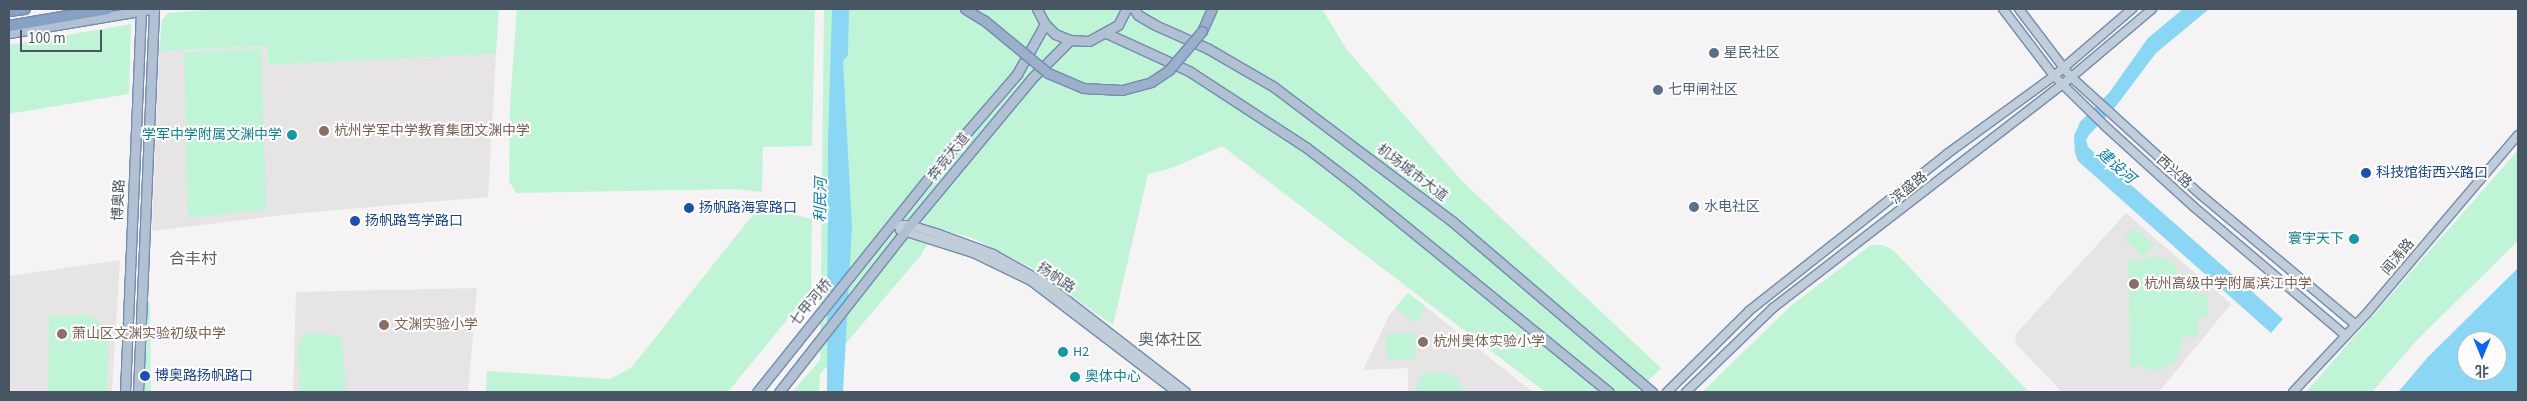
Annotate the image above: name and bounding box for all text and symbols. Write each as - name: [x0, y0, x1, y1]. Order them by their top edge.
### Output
- scale bar: [22, 20, 105, 52]
- text: 100 m: [28, 28, 66, 49]
- place label: 星民社区: [1724, 45, 1780, 61]
- marker: 星民社区: [1708, 47, 1720, 59]
- place label: 七甲闸社区: [1668, 82, 1738, 98]
- marker: 七甲闸社区: [1652, 84, 1664, 96]
- place label: 杭州学军中学教育集团文渊中学: [334, 123, 530, 139]
- marker: 杭州学军中学教育集团文渊中学: [318, 125, 330, 137]
- place label: 学军中学附属文渊中学: [142, 127, 282, 143]
- marker: 学军中学附属文渊中学: [286, 129, 298, 141]
- street label: 奔竞大道: [925, 130, 973, 184]
- street label: 机场城市大道: [1373, 141, 1451, 205]
- water label: 建设河: [2093, 144, 2139, 188]
- street label: 西兴路: [2153, 152, 2195, 192]
- place label: 科技馆街西兴路口: [2376, 165, 2488, 181]
- marker: 科技馆街西兴路口: [2360, 167, 2372, 179]
- street label: 滨盛路: [1887, 168, 1931, 208]
- water label: 利民河: [812, 177, 830, 223]
- street label: 博奥路: [110, 179, 128, 221]
- place label: 水电社区: [1704, 199, 1760, 215]
- place label: 扬帆路海宴路口: [699, 200, 797, 216]
- marker: 水电社区: [1688, 201, 1700, 213]
- marker: 扬帆路海宴路口: [683, 202, 695, 214]
- place label: 扬帆路笃学路口: [365, 213, 463, 229]
- marker: 扬帆路笃学路口: [349, 215, 361, 227]
- place label: 寰宇天下: [2288, 231, 2344, 247]
- marker: 寰宇天下: [2348, 233, 2360, 245]
- street label: 闻涛路: [2378, 236, 2418, 278]
- district label: 合丰村: [169, 249, 217, 269]
- street label: 扬帆路: [1034, 259, 1078, 297]
- street label: 七甲河桥: [787, 276, 835, 330]
- place label: 杭州高级中学附属滨江中学: [2144, 276, 2312, 292]
- marker: 杭州高级中学附属滨江中学: [2128, 278, 2140, 290]
- place label: 文渊实验小学: [394, 317, 478, 333]
- marker: 文渊实验小学: [378, 319, 390, 331]
- place label: 萧山区文渊实验初级中学: [72, 326, 226, 342]
- marker: 萧山区文渊实验初级中学: [56, 328, 68, 340]
- district label: 奥体社区: [1138, 330, 1202, 350]
- north arrow: [2457, 331, 2507, 381]
- place label: 杭州奥体实验小学: [1433, 334, 1545, 350]
- marker: 杭州奥体实验小学: [1417, 336, 1429, 348]
- place label: H2: [1073, 344, 1089, 360]
- marker: H2: [1057, 346, 1069, 358]
- text: 北: [2475, 360, 2489, 380]
- place label: 博奥路扬帆路口: [155, 368, 253, 384]
- place label: 奥体中心: [1085, 369, 1141, 385]
- marker: 博奥路扬帆路口: [139, 370, 151, 382]
- marker: 奥体中心: [1069, 371, 1081, 383]

